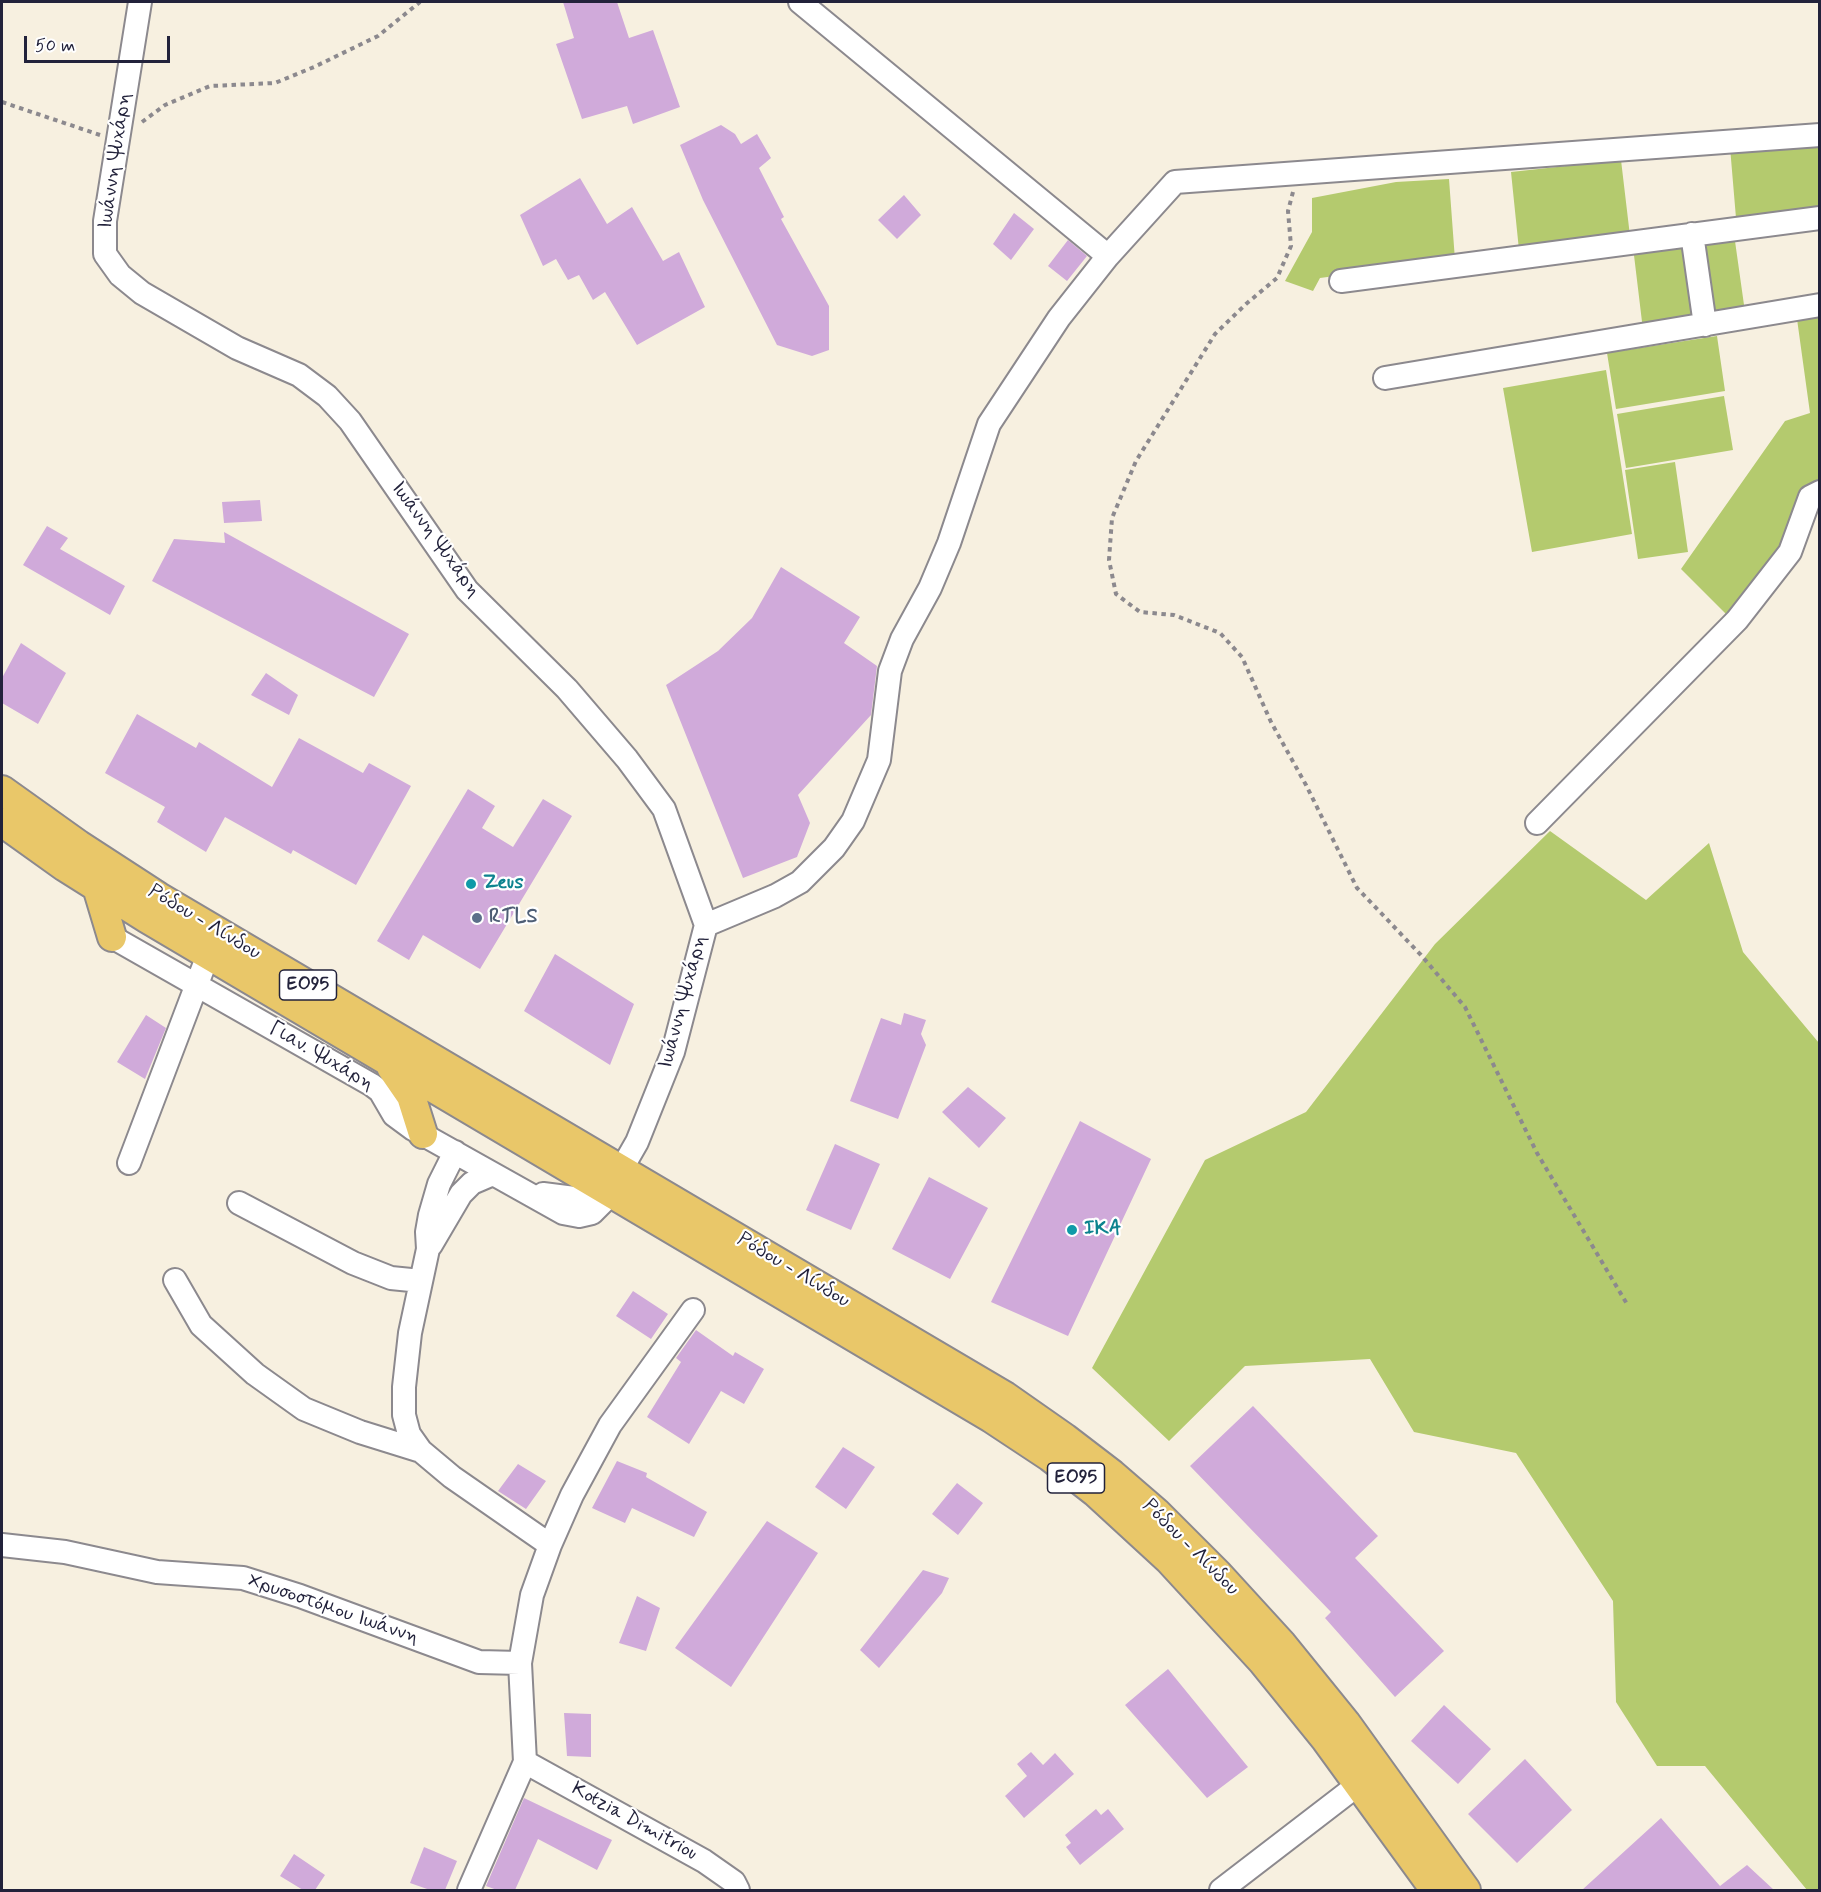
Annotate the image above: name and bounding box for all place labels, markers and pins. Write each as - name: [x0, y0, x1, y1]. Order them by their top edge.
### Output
- place label: Zeus: [483, 872, 523, 896]
- marker: Zeus: [464, 877, 478, 891]
- place label: RTLS: [489, 906, 538, 930]
- marker: RTLS: [470, 911, 484, 925]
- place label: IKA: [1084, 1218, 1121, 1242]
- marker: IKA: [1065, 1223, 1079, 1237]

